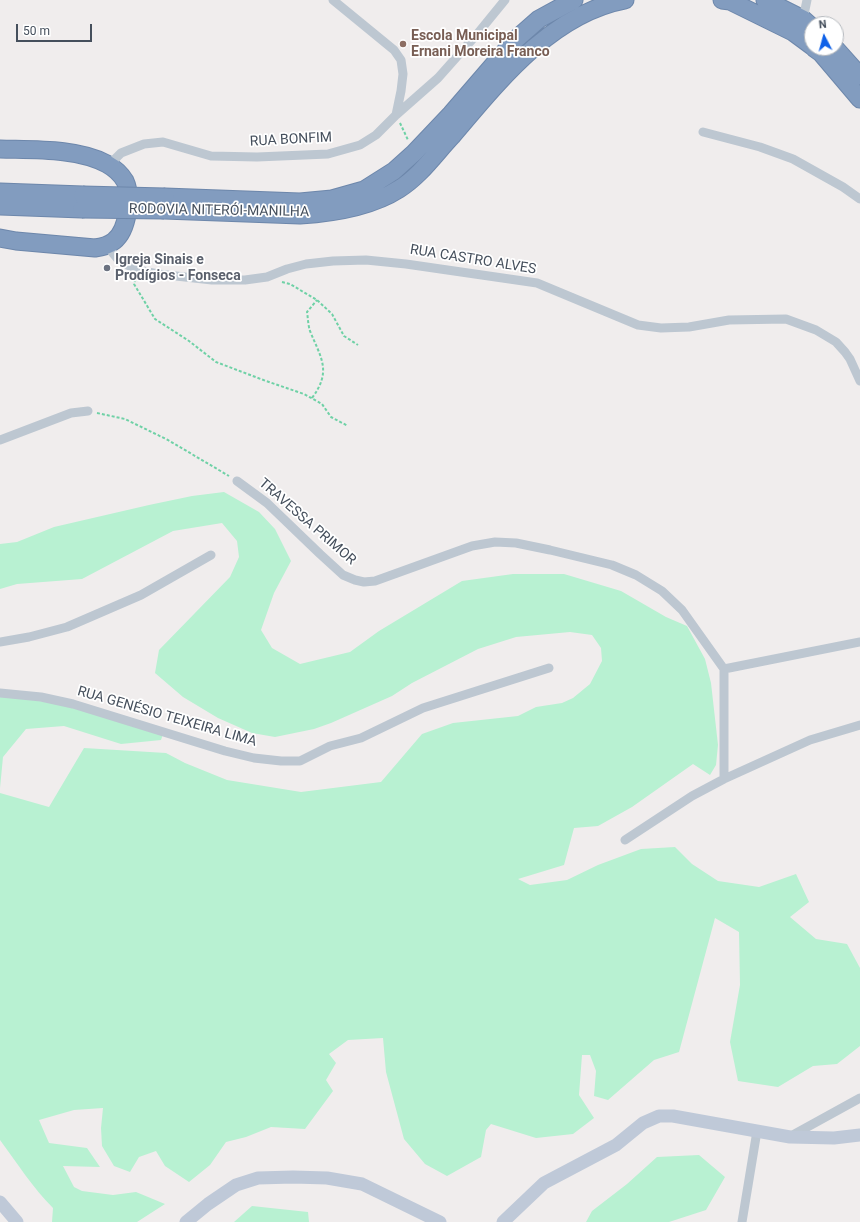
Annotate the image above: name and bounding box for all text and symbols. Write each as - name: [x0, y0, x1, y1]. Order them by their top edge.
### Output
- scale bar: [18, 16, 94, 42]
- north arrow: [804, 16, 844, 56]
- text: N: [818, 18, 827, 31]
- text: 50 m: [23, 24, 50, 38]
- place label: Escola Municipal Ernani Moreira Franco: [411, 28, 550, 60]
- marker: Escola Municipal Ernani Moreira Franco: [398, 39, 408, 49]
- street label: RUA BONFIM: [249, 129, 333, 151]
- street label: RODOVIA NITERÓI-MANILHA: [129, 201, 309, 221]
- street label: RUA CASTRO ALVES: [409, 242, 537, 278]
- place label: Igreja Sinais e Prodígios - Fonseca: [115, 252, 241, 284]
- marker: Igreja Sinais e Prodígios - Fonseca: [102, 263, 112, 273]
- street label: TRAVESSA PRIMOR: [255, 475, 359, 569]
- street label: RUA GENÉSIO TEIXEIRA LIMA: [75, 683, 259, 751]

